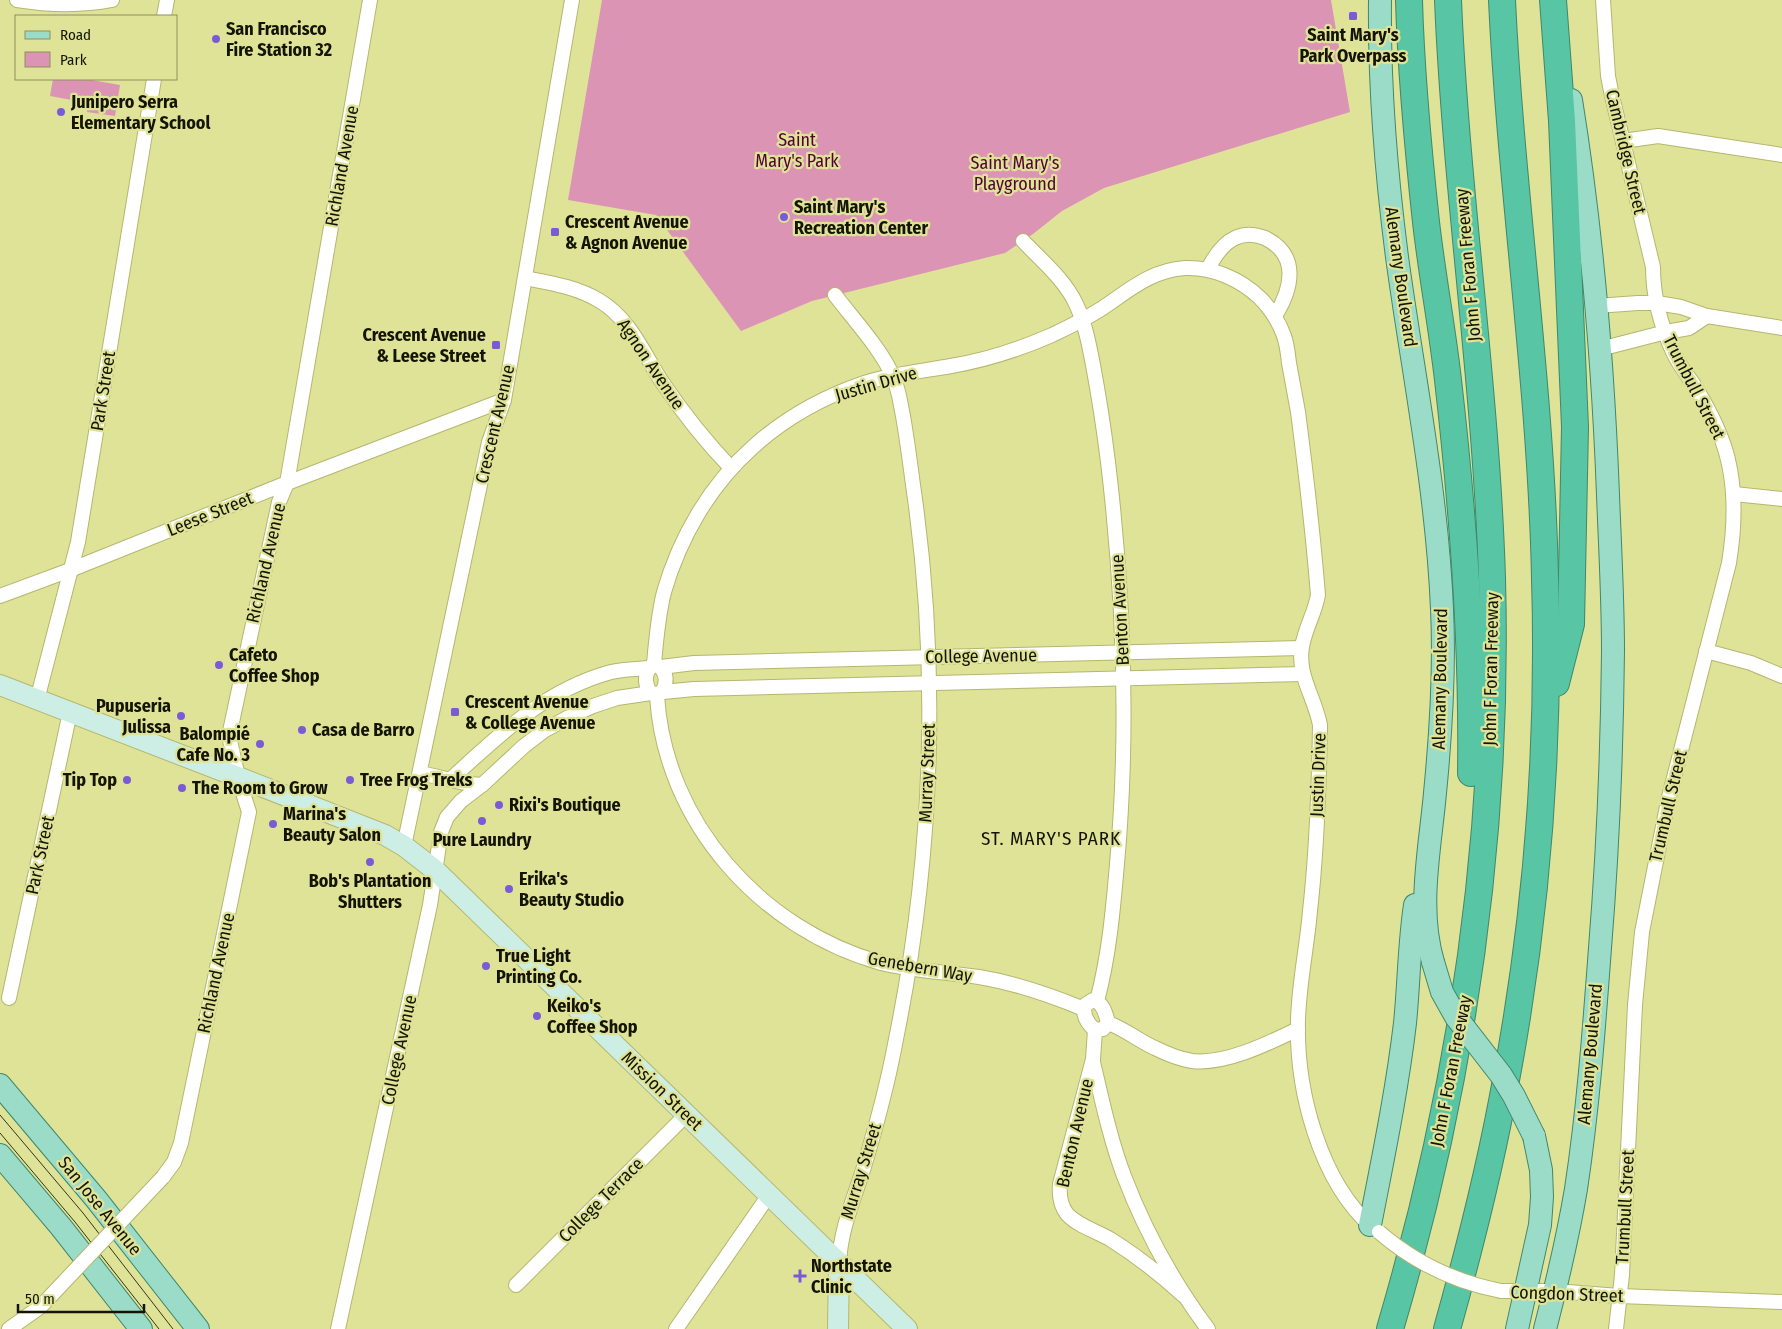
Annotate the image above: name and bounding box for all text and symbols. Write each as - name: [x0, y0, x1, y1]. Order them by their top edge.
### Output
- marker: Saint Mary's Park Overpass: [1347, 10, 1359, 22]
- legend: [15, 15, 178, 80]
- place label: San Francisco Fire Station 32: [226, 18, 332, 61]
- place label: Saint Mary's Park Overpass: [1300, 24, 1407, 67]
- text: Road: [60, 26, 91, 44]
- marker: San Francisco Fire Station 32: [210, 33, 222, 45]
- text: Park: [60, 51, 87, 69]
- street label: Cambridge Street: [1601, 88, 1651, 217]
- place label: Junipero Serra Elementary School: [70, 91, 210, 134]
- street label: Richland Avenue: [321, 104, 363, 228]
- marker: Junipero Serra Elementary School: [55, 106, 67, 118]
- park label: Saint Mary's Park: [755, 129, 839, 172]
- park label: Saint Mary's Playground: [971, 152, 1060, 195]
- street label: John F Foran Freeway: [1450, 188, 1486, 342]
- place label: Saint Mary's Recreation Center: [794, 196, 928, 239]
- street label: Alemany Boulevard: [1380, 205, 1422, 349]
- place label: Crescent Avenue & Agnon Avenue: [565, 211, 689, 254]
- marker: Saint Mary's Recreation Center: [778, 211, 790, 223]
- marker: Crescent Avenue & Agnon Avenue: [549, 226, 561, 238]
- street label: Agnon Avenue: [613, 314, 689, 414]
- place label: Crescent Avenue & Leese Street: [362, 324, 487, 367]
- street label: Trumbull Street: [1658, 331, 1730, 443]
- marker: Crescent Avenue & Leese Street: [490, 339, 502, 351]
- street label: Park Street: [86, 349, 120, 432]
- street label: Crescent Avenue: [471, 362, 519, 486]
- street label: Justin Drive: [832, 362, 920, 406]
- street label: Leese Street: [164, 487, 256, 541]
- street label: Richland Avenue: [242, 501, 291, 625]
- street label: Benton Avenue: [1106, 554, 1134, 666]
- street label: John F Foran Freeway: [1479, 592, 1503, 746]
- street label: Alemany Boulevard: [1428, 608, 1452, 750]
- place label: Cafeto Coffee Shop: [229, 644, 320, 687]
- street label: College Avenue: [925, 644, 1037, 668]
- marker: Cafeto Coffee Shop: [213, 659, 225, 671]
- place label: Crescent Avenue & College Avenue: [465, 691, 595, 734]
- place label: Pupuseria Julissa: [96, 695, 171, 738]
- marker: Crescent Avenue & College Avenue: [449, 706, 461, 718]
- marker: Pupuseria Julissa: [175, 710, 187, 722]
- place label: Casa de Barro: [312, 719, 415, 741]
- place label: Balompié Cafe No. 3: [177, 723, 250, 766]
- street label: Murray Street: [914, 723, 940, 823]
- marker: Casa de Barro: [296, 724, 308, 736]
- street label: Justin Drive: [1306, 732, 1330, 817]
- marker: Balompié Cafe No. 3: [254, 738, 266, 750]
- street label: Trumbull Street: [1644, 748, 1692, 864]
- place label: Tip Top: [63, 769, 117, 791]
- place label: Tree Frog Treks: [360, 769, 473, 791]
- marker: Tip Top: [121, 774, 133, 786]
- marker: Tree Frog Treks: [344, 774, 356, 786]
- place label: The Room to Grow: [192, 777, 328, 799]
- marker: The Room to Grow: [176, 782, 188, 794]
- place label: Rixi's Boutique: [509, 794, 621, 816]
- marker: Rixi's Boutique: [493, 799, 505, 811]
- place label: Marina's Beauty Salon: [283, 803, 381, 846]
- street label: Park Street: [21, 813, 59, 897]
- marker: Pure Laundry: [476, 815, 488, 827]
- marker: Marina's Beauty Salon: [267, 818, 279, 830]
- district label: ST. MARY'S PARK: [981, 827, 1121, 850]
- place label: Pure Laundry: [433, 829, 532, 851]
- marker: Bob's Plantation Shutters: [364, 856, 376, 868]
- place label: Erika's Beauty Studio: [519, 868, 624, 911]
- place label: Bob's Plantation Shutters: [309, 870, 431, 913]
- marker: Erika's Beauty Studio: [503, 883, 515, 895]
- street label: Richland Avenue: [193, 911, 240, 1035]
- place label: True Light Printing Co.: [496, 945, 582, 988]
- street label: Genebern Way: [866, 947, 974, 987]
- marker: True Light Printing Co.: [480, 960, 492, 972]
- street label: Alemany Boulevard: [1573, 983, 1607, 1125]
- street label: College Avenue: [377, 993, 421, 1107]
- street label: John F Foran Freeway: [1426, 993, 1476, 1149]
- place label: Keiko's Coffee Shop: [547, 995, 638, 1038]
- marker: Keiko's Coffee Shop: [531, 1010, 543, 1022]
- street label: Mission Street: [617, 1047, 707, 1135]
- street label: Benton Avenue: [1052, 1076, 1098, 1190]
- street label: Murray Street: [836, 1120, 886, 1222]
- street label: Trumbull Street: [1611, 1149, 1639, 1265]
- street label: San Jose Avenue: [53, 1152, 147, 1260]
- street label: College Terrace: [554, 1153, 648, 1247]
- place label: Northstate Clinic: [811, 1255, 892, 1298]
- marker: Northstate Clinic: [793, 1269, 807, 1283]
- street label: Congdon Street: [1510, 1281, 1624, 1307]
- scale bar: [18, 1282, 144, 1314]
- text: 50 m: [25, 1290, 55, 1308]

